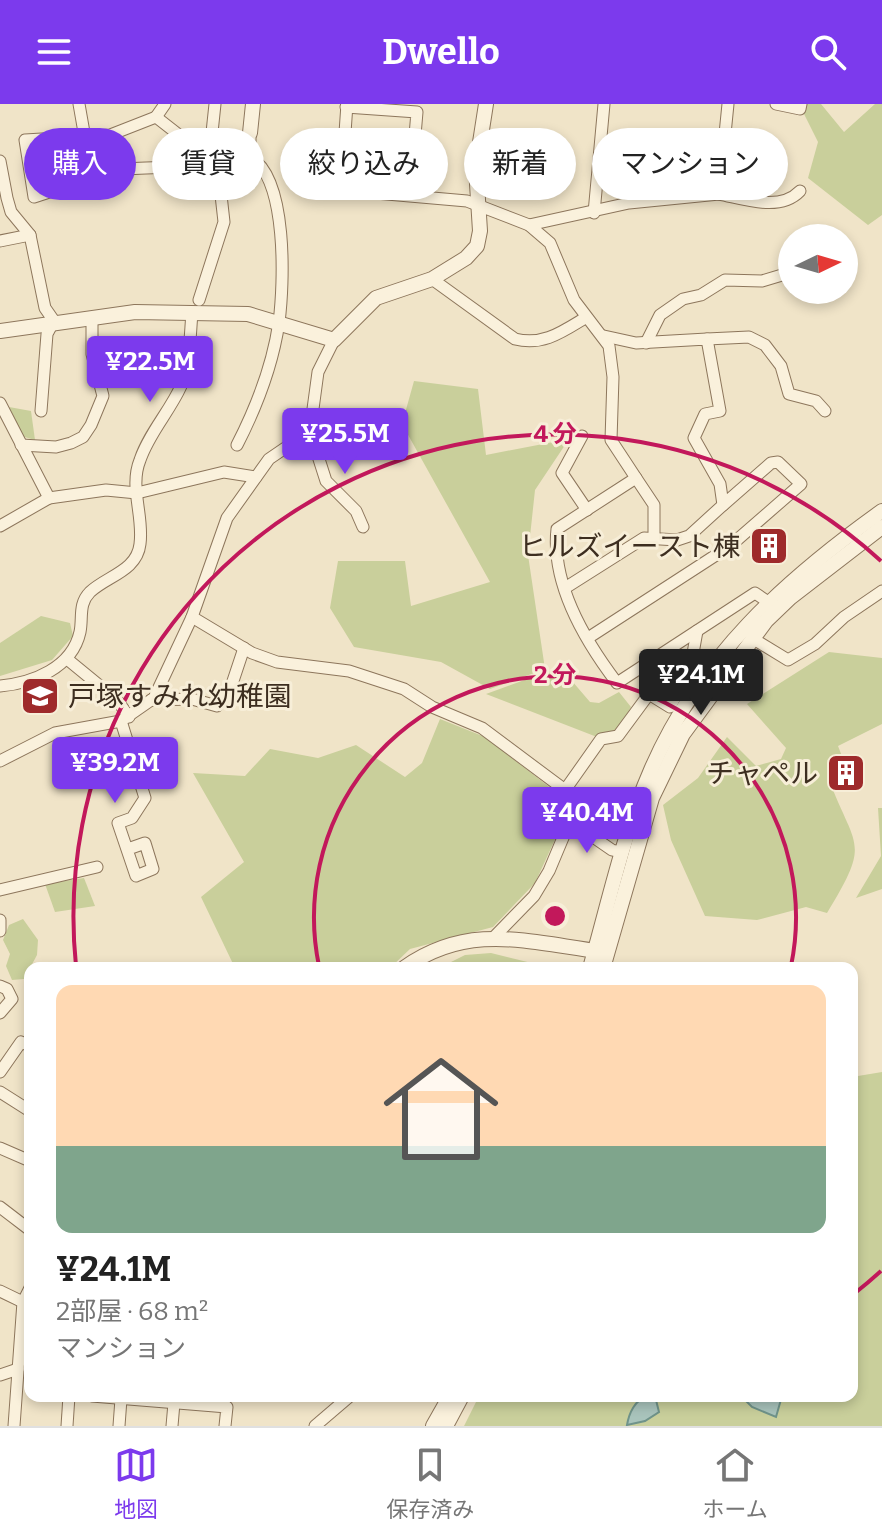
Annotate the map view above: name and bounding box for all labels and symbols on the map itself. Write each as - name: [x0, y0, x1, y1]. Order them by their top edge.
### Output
- north arrow: [778, 224, 858, 304]
- pin: ¥22.5M: [85, 336, 215, 404]
- pin: ¥25.5M: [280, 408, 410, 476]
- text: 4 分: [534, 420, 576, 448]
- building icon: ヒルズイースト棟: [748, 525, 790, 567]
- place label: ヒルズイースト棟: [518, 530, 741, 563]
- pin: ¥24.1M: [636, 649, 766, 717]
- text: 2 分: [534, 661, 576, 689]
- school or university icon: 戸塚すみれ幼稚園: [19, 675, 61, 717]
- place label: 戸塚すみれ幼稚園: [68, 680, 292, 713]
- pin: ¥39.2M: [50, 737, 180, 805]
- building icon: チャペル: [825, 752, 867, 794]
- place label: チャペル: [706, 757, 818, 790]
- pin: ¥40.4M: [522, 787, 652, 855]
- centre of rings: [541, 902, 569, 930]

